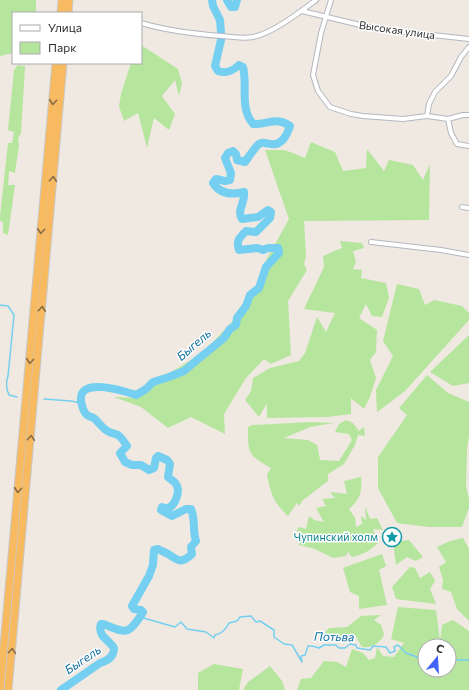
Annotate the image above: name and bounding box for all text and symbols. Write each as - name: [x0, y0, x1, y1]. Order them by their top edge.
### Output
- legend: [12, 12, 142, 64]
- street label: Высокая улица: [358, 18, 436, 41]
- text: Улица: [48, 20, 82, 34]
- text: Парк: [48, 40, 77, 54]
- one-way arrow: [49, 99, 58, 105]
- one-way arrow: [49, 176, 58, 182]
- one-way arrow: [37, 228, 46, 234]
- one-way arrow: [37, 305, 46, 312]
- water label: Быгель: [173, 326, 213, 363]
- one-way arrow: [25, 358, 34, 364]
- one-way arrow: [26, 435, 35, 441]
- one-way arrow: [14, 487, 23, 493]
- place icon: Чупинский холм: [381, 526, 403, 548]
- place label: Чупинский холм: [294, 530, 378, 543]
- water label: Потьва: [314, 629, 354, 643]
- north arrow: [417, 638, 457, 678]
- text: С: [435, 641, 446, 656]
- water label: Быгель: [62, 642, 103, 676]
- one-way arrow: [7, 648, 16, 654]

